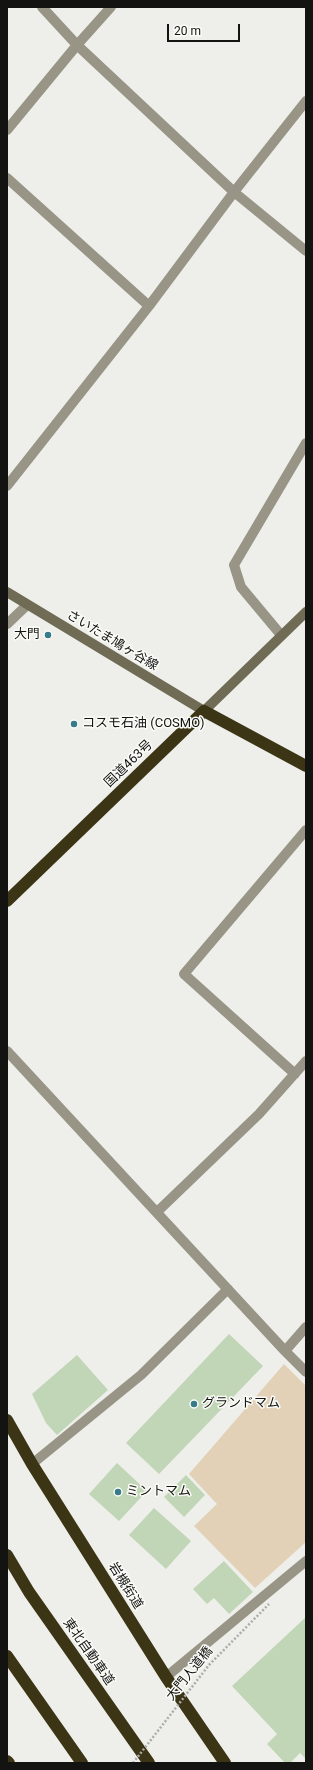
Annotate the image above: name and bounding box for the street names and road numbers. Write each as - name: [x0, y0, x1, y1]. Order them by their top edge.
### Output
- street label: さいたま鳩ヶ谷線: [63, 608, 161, 674]
- street label: 国道463号: [102, 737, 156, 791]
- street label: 岩槻街道: [105, 1560, 145, 1612]
- street label: 東北自動車道: [59, 1616, 117, 1688]
- street label: 大門人道橋: [163, 1644, 217, 1704]

